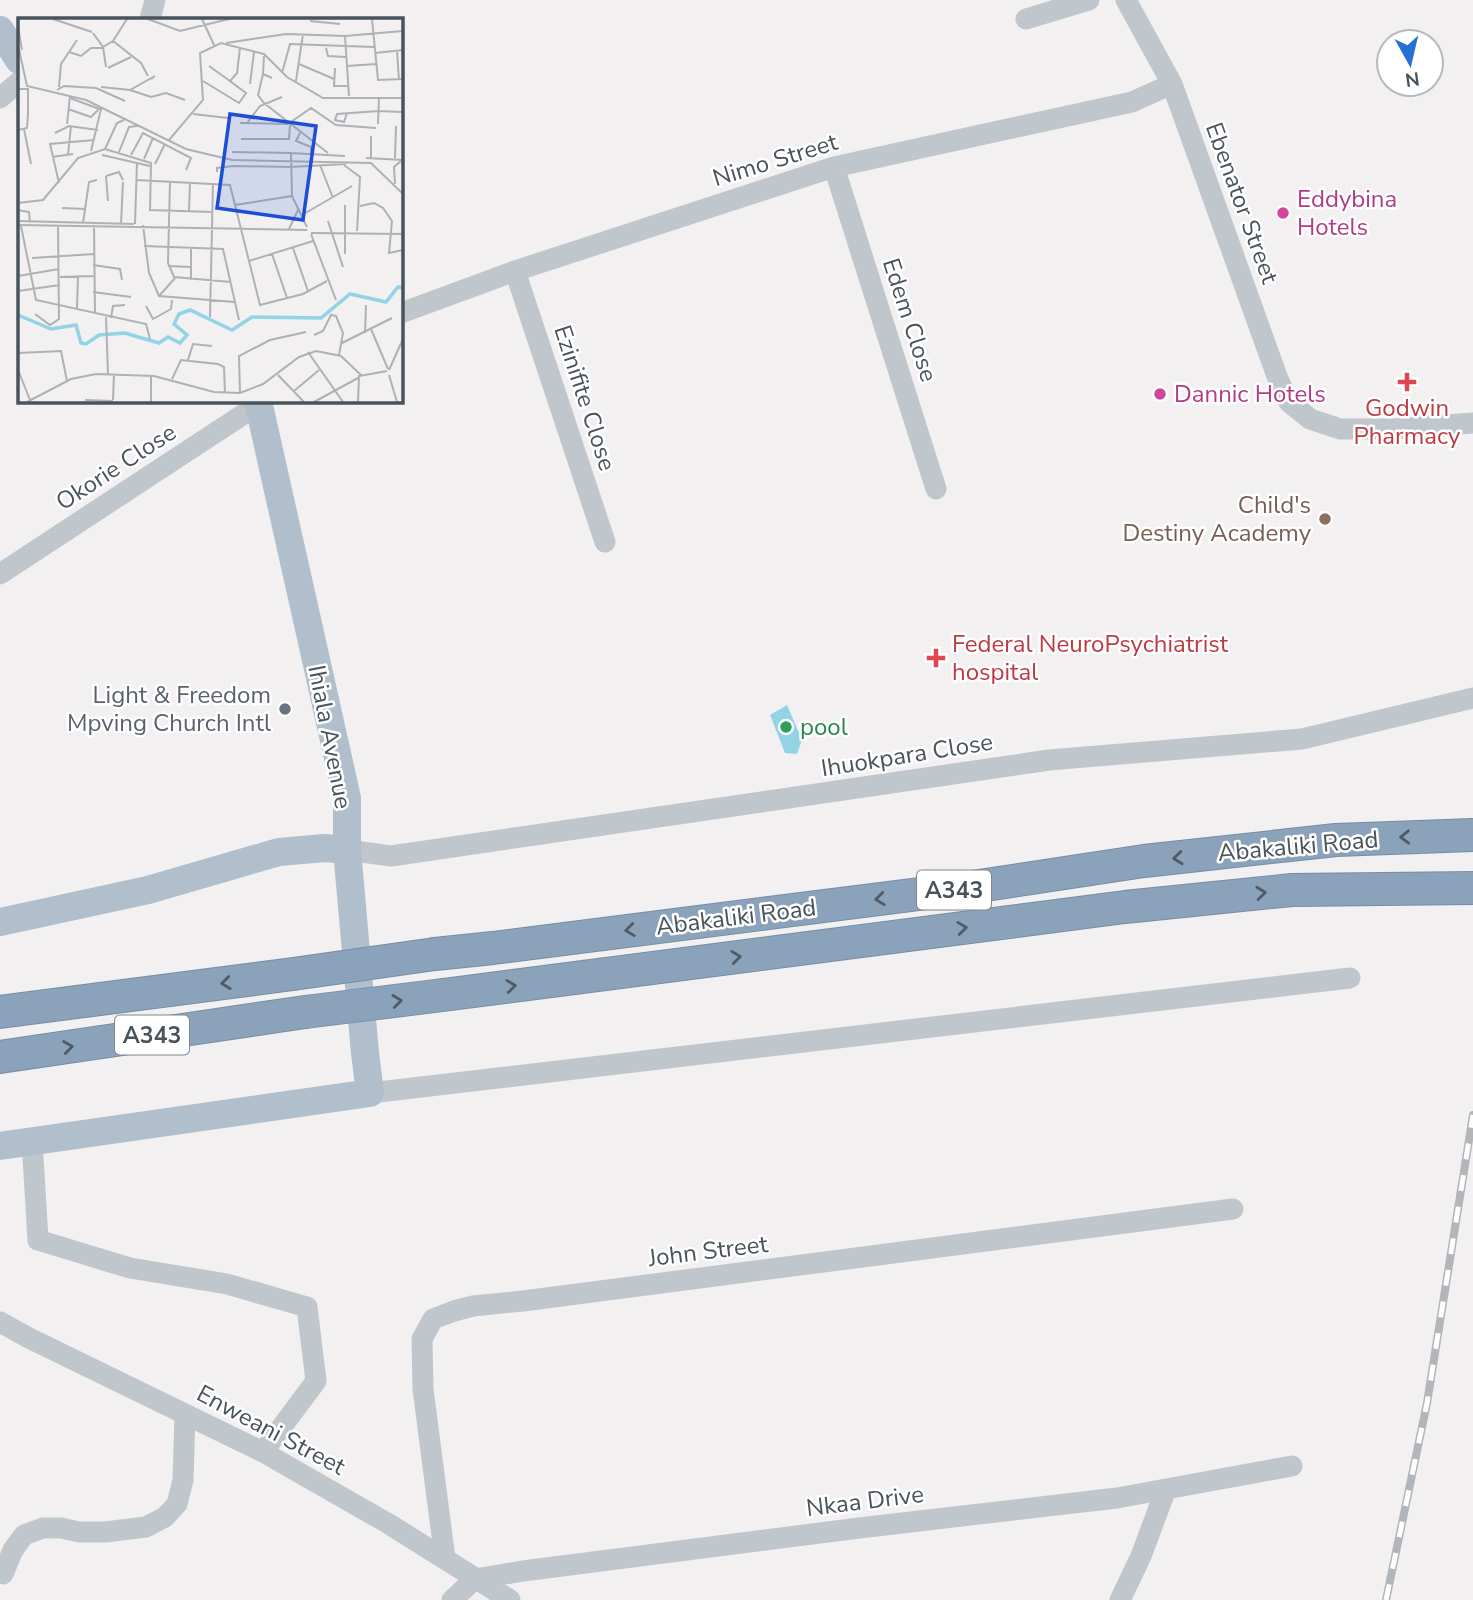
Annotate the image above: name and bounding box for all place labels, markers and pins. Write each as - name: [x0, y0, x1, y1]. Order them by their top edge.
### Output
- place label: Eddybina Hotels: [1297, 183, 1397, 243]
- marker: Eddybina Hotels: [1275, 205, 1291, 221]
- marker: Godwin Pharmacy: [1399, 374, 1415, 390]
- place label: Dannic Hotels: [1174, 378, 1326, 410]
- marker: Dannic Hotels: [1152, 386, 1168, 402]
- place label: Godwin Pharmacy: [1354, 392, 1461, 452]
- place label: Child's Destiny Academy: [1122, 489, 1312, 549]
- marker: Child's Destiny Academy: [1317, 511, 1333, 527]
- place label: Federal NeuroPsychiatrist hospital: [952, 628, 1229, 688]
- marker: Federal NeuroPsychiatrist hospital: [926, 648, 946, 668]
- place label: Light & Freedom Mpving Church Intl: [67, 679, 271, 739]
- marker: Light & Freedom Mpving Church Intl: [277, 701, 293, 717]
- place label: pool: [800, 711, 848, 743]
- marker: pool: [778, 719, 794, 735]

